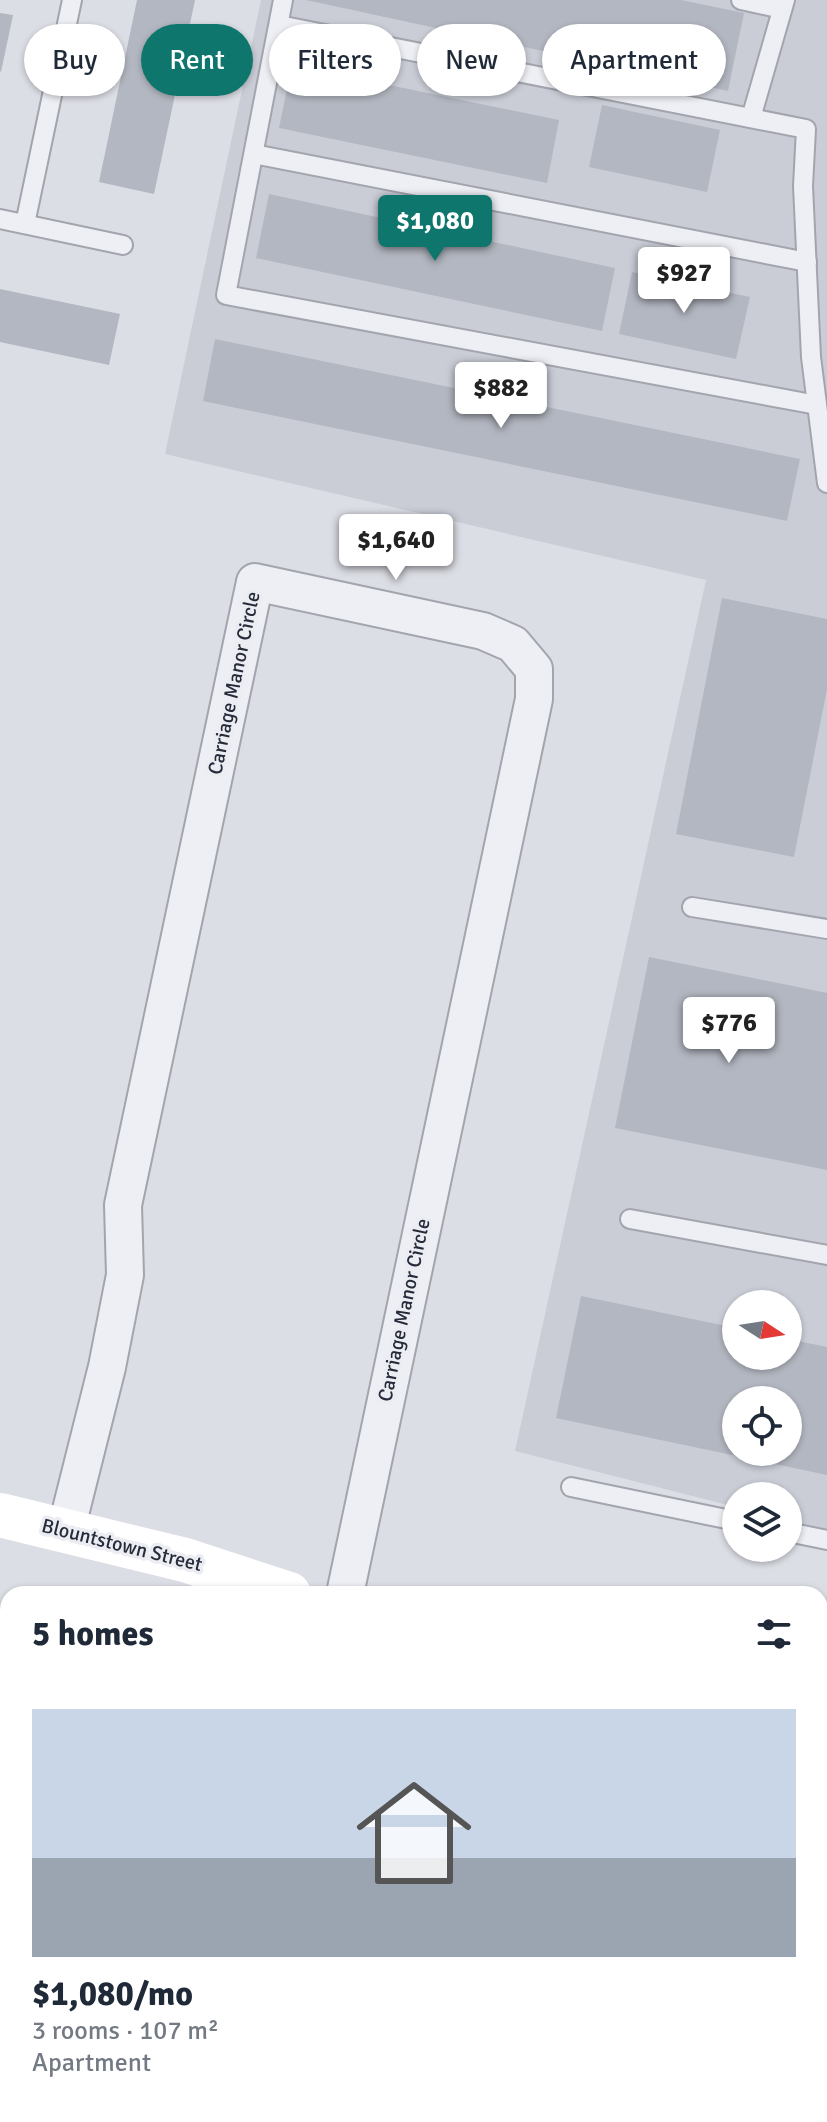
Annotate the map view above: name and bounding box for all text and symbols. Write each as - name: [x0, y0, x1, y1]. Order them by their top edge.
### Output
- chip: Buy: [24, 24, 125, 96]
- chip: Rent: [141, 24, 253, 96]
- chip: Filters: [269, 24, 401, 96]
- chip: New: [417, 24, 526, 96]
- chip: Apartment: [542, 24, 726, 96]
- pin: $1,080: [370, 195, 500, 263]
- text: $1,080: [396, 205, 474, 237]
- pin: $927: [637, 247, 731, 315]
- text: $927: [656, 257, 712, 289]
- pin: $882: [454, 362, 548, 430]
- text: $882: [473, 372, 529, 404]
- pin: $1,640: [331, 514, 461, 582]
- text: $1,640: [357, 524, 435, 556]
- street label: Carriage Manor Circle: [202, 589, 266, 777]
- pin: $776: [682, 997, 776, 1065]
- text: $776: [701, 1007, 757, 1039]
- street label: Carriage Manor Circle: [372, 1216, 436, 1404]
- north arrow: [722, 1290, 802, 1370]
- map controls: [722, 1290, 802, 1562]
- button: locate: [722, 1386, 802, 1466]
- button: layers: [722, 1482, 802, 1562]
- street label: Blountstown Street: [39, 1513, 205, 1577]
- icon: filters: [752, 1612, 796, 1656]
- text: 5 homes: [32, 1613, 153, 1655]
- icon: home: [342, 1761, 486, 1905]
- text: $1,080/mo: [32, 1973, 193, 2015]
- text: 3 rooms · 107 m²: [32, 2015, 219, 2047]
- text: Apartment: [32, 2047, 151, 2079]

